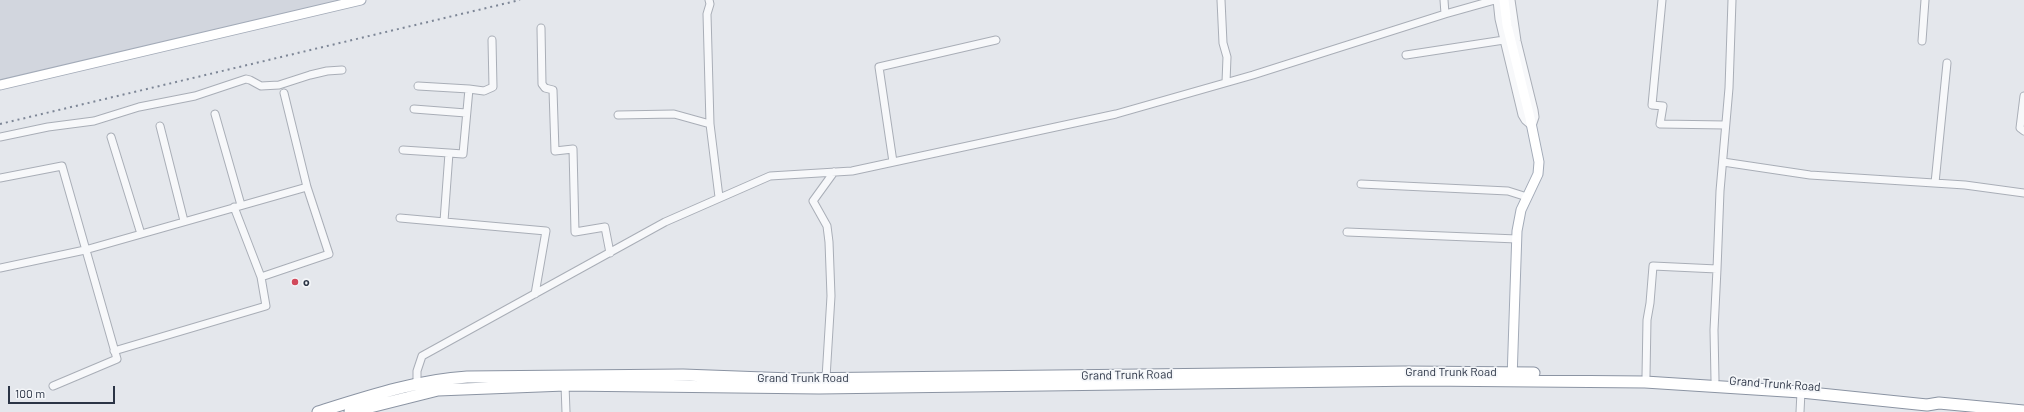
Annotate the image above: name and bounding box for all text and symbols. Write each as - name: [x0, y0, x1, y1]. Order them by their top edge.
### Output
- place label: o: [303, 275, 310, 289]
- marker: o: [290, 277, 300, 287]
- street label: Grand Trunk Road: [1405, 365, 1497, 379]
- street label: Grand Trunk Road: [1081, 367, 1173, 383]
- street label: Grand Trunk Road: [757, 371, 849, 385]
- street label: Grand Trunk Road: [1729, 374, 1821, 394]
- scale bar: [10, 378, 117, 404]
- text: 100 m: [15, 386, 45, 400]

